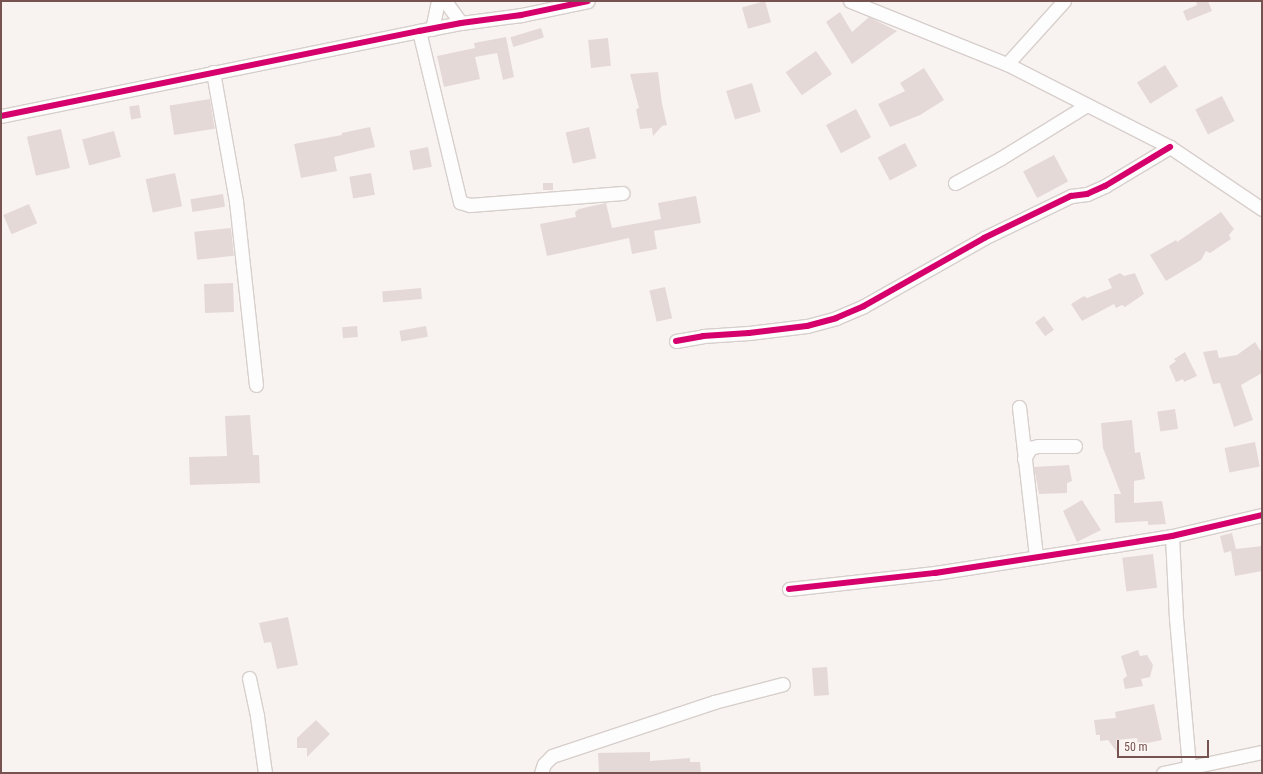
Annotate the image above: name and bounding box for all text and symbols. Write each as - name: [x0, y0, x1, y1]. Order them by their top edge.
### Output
- scale bar: [1119, 732, 1211, 758]
- text: 50 m: [1124, 740, 1148, 754]

